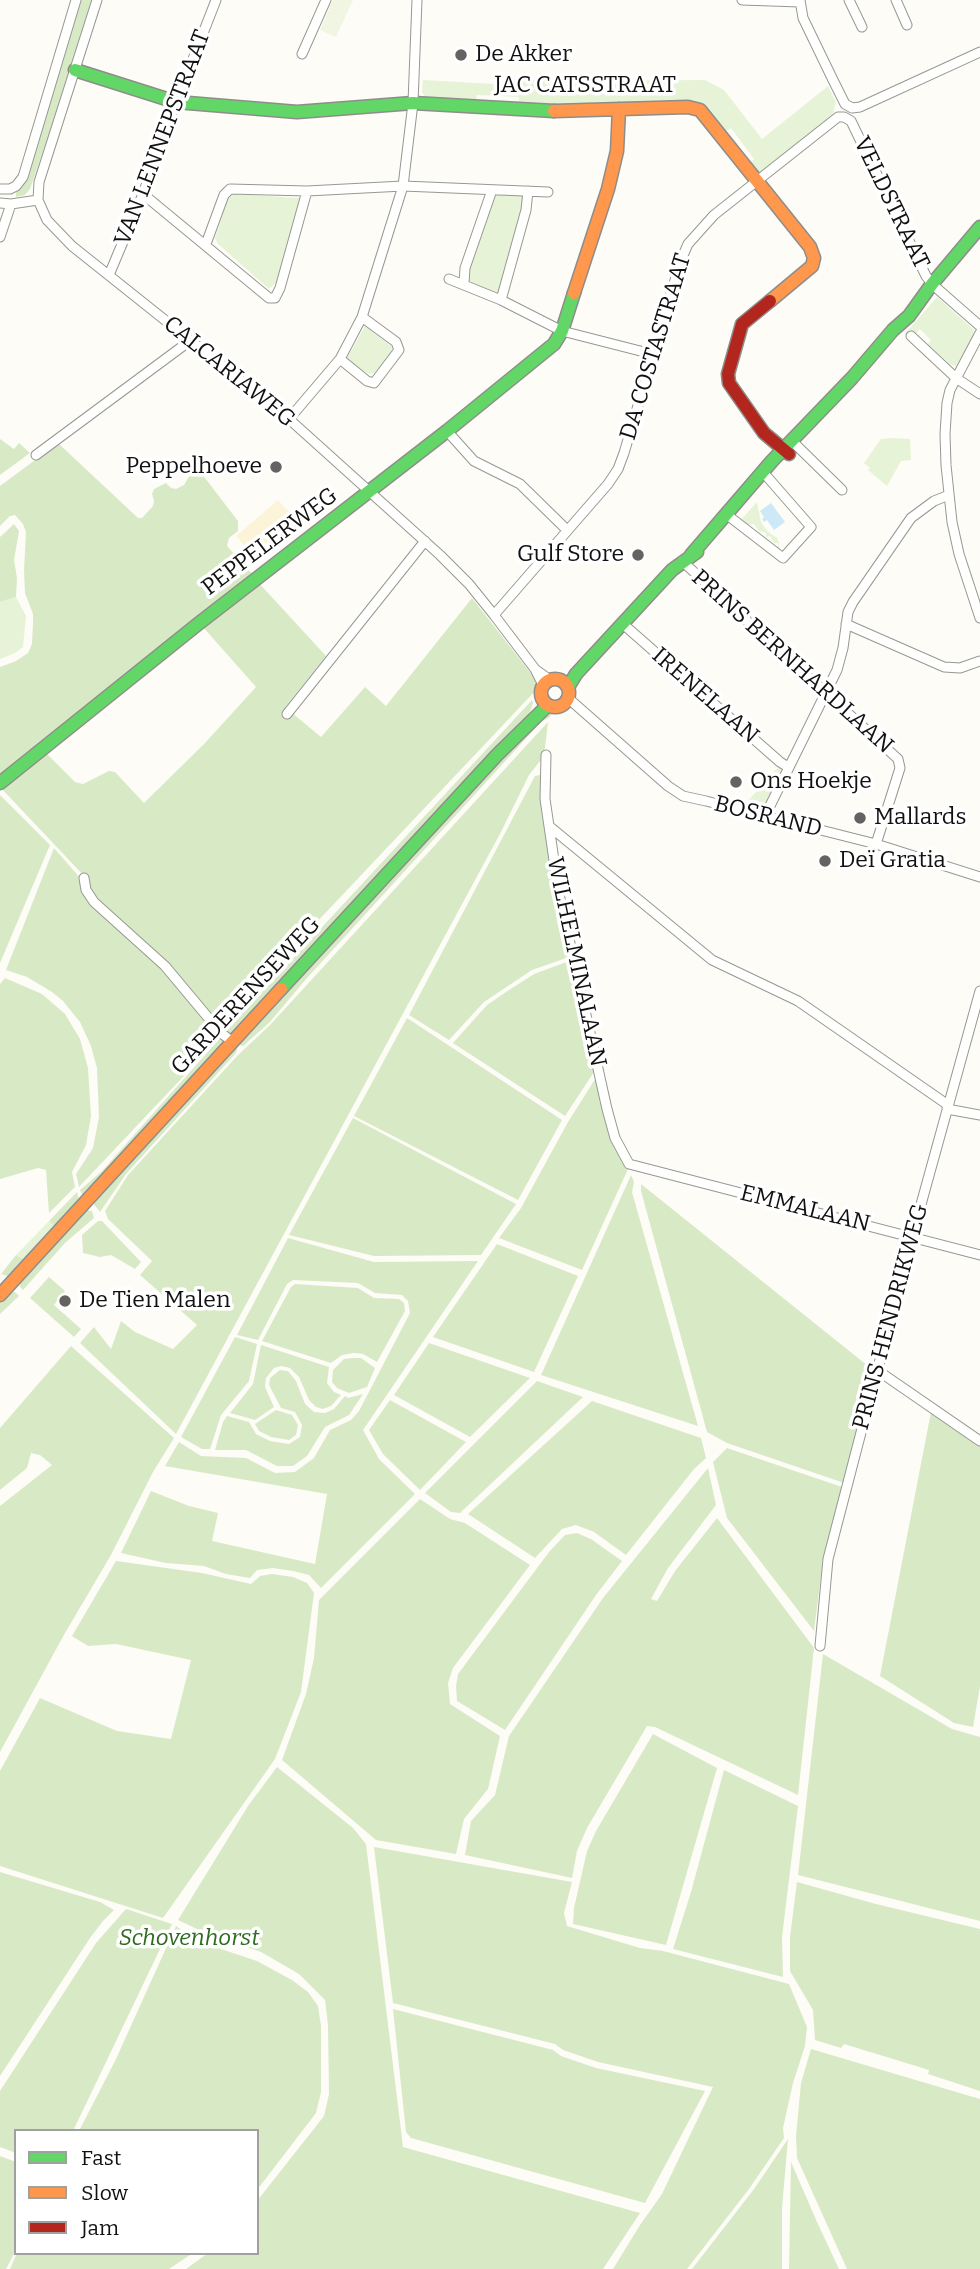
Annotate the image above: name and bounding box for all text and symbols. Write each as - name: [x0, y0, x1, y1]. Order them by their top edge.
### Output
- street label: VAN LENNEPSTRAAT: [109, 26, 217, 250]
- place label: De Akker: [475, 41, 572, 69]
- marker: De Akker: [453, 47, 469, 63]
- street label: JAC CATSSTRAAT: [494, 72, 676, 100]
- street label: VELDSTRAAT: [847, 132, 935, 274]
- street label: DA COSTASTRAAT: [615, 251, 697, 443]
- street label: CALCARIAWEG: [158, 310, 300, 434]
- place label: Peppelhoeve: [126, 453, 262, 481]
- marker: Peppelhoeve: [268, 459, 284, 475]
- street label: PEPPELERWEG: [197, 482, 343, 602]
- place label: Gulf Store: [517, 541, 624, 569]
- marker: Gulf Store: [630, 547, 646, 563]
- street label: PRINS BERNHARDLAAN: [685, 564, 899, 760]
- street label: IRENELAAN: [646, 642, 764, 750]
- place label: Ons Hoekje: [750, 768, 872, 796]
- marker: Ons Hoekje: [728, 774, 744, 790]
- street label: BOSRAND: [711, 790, 825, 844]
- place label: Mallards: [874, 804, 966, 832]
- marker: Mallards: [852, 810, 868, 826]
- place label: Deï Gratia: [839, 847, 946, 875]
- marker: Deï Gratia: [817, 853, 833, 869]
- street label: WILHELMINALAAN: [540, 855, 612, 1069]
- street label: GARDERENSEWEG: [166, 911, 326, 1081]
- street label: EMMALAAN: [737, 1180, 873, 1238]
- street label: PRINS HENDRIKWEG: [848, 1201, 934, 1433]
- place label: De Tien Malen: [79, 1287, 231, 1315]
- marker: De Tien Malen: [57, 1293, 73, 1309]
- park label: Schovenhorst: [119, 1925, 259, 1953]
- legend: [14, 2129, 259, 2255]
- text: Fast: [81, 2145, 121, 2171]
- text: Slow: [81, 2180, 128, 2206]
- text: Jam: [81, 2215, 119, 2241]

